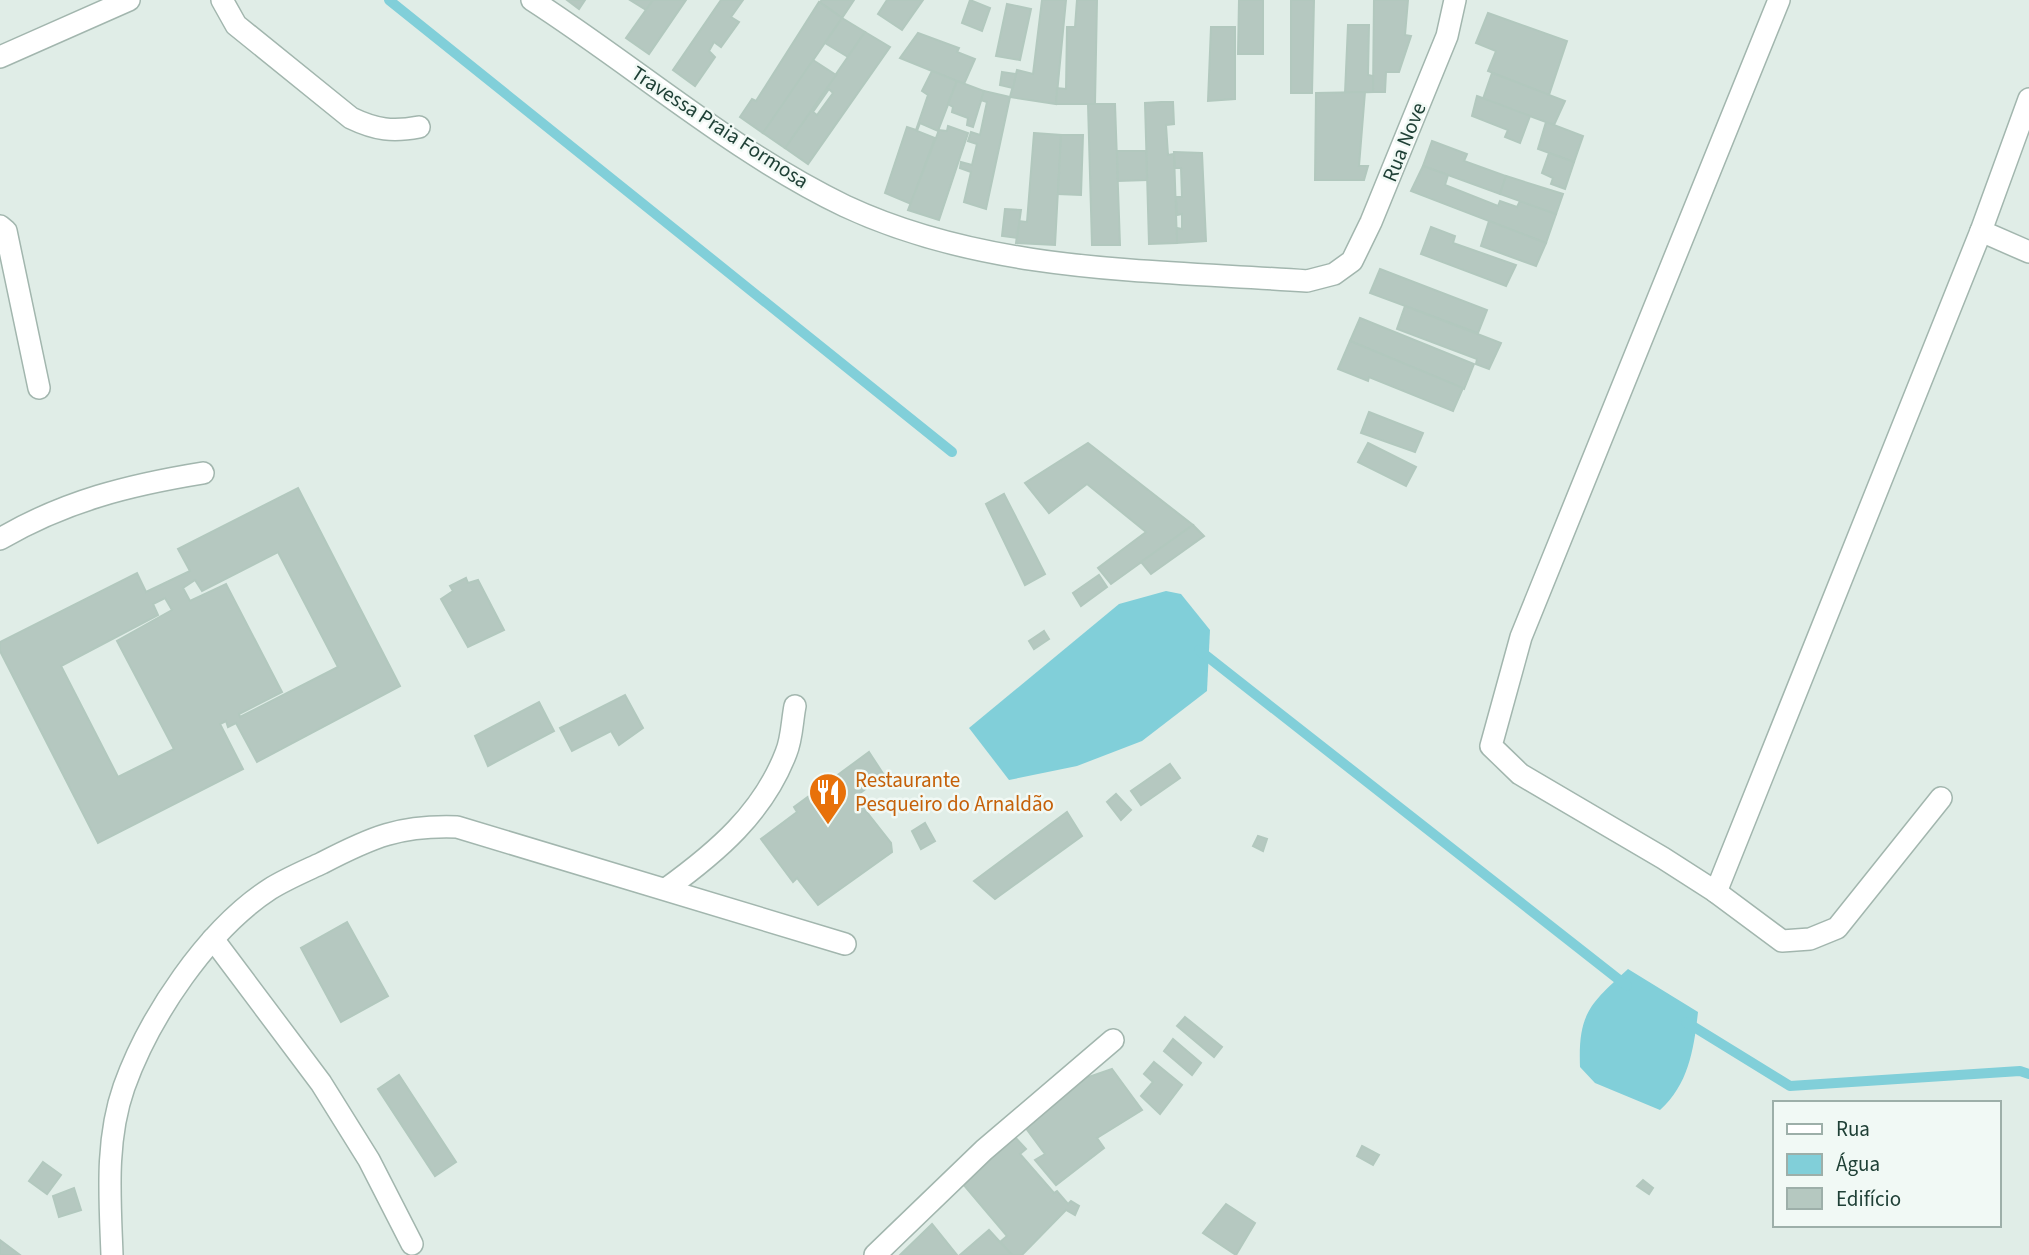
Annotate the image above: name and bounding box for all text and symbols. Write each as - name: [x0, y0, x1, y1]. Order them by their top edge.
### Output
- street label: Travessa Praia Formosa: [625, 58, 815, 196]
- street label: Rua Nove: [1375, 98, 1433, 186]
- place label: Restaurante Pesqueiro do Arnaldão: [855, 765, 1054, 819]
- restaurant icon: Restaurante Pesqueiro do Arnaldão: [807, 771, 849, 826]
- legend: [1773, 1101, 2001, 1227]
- text: Rua: [1836, 1114, 1870, 1144]
- text: Água: [1836, 1149, 1880, 1179]
- text: Edifício: [1836, 1184, 1901, 1214]

